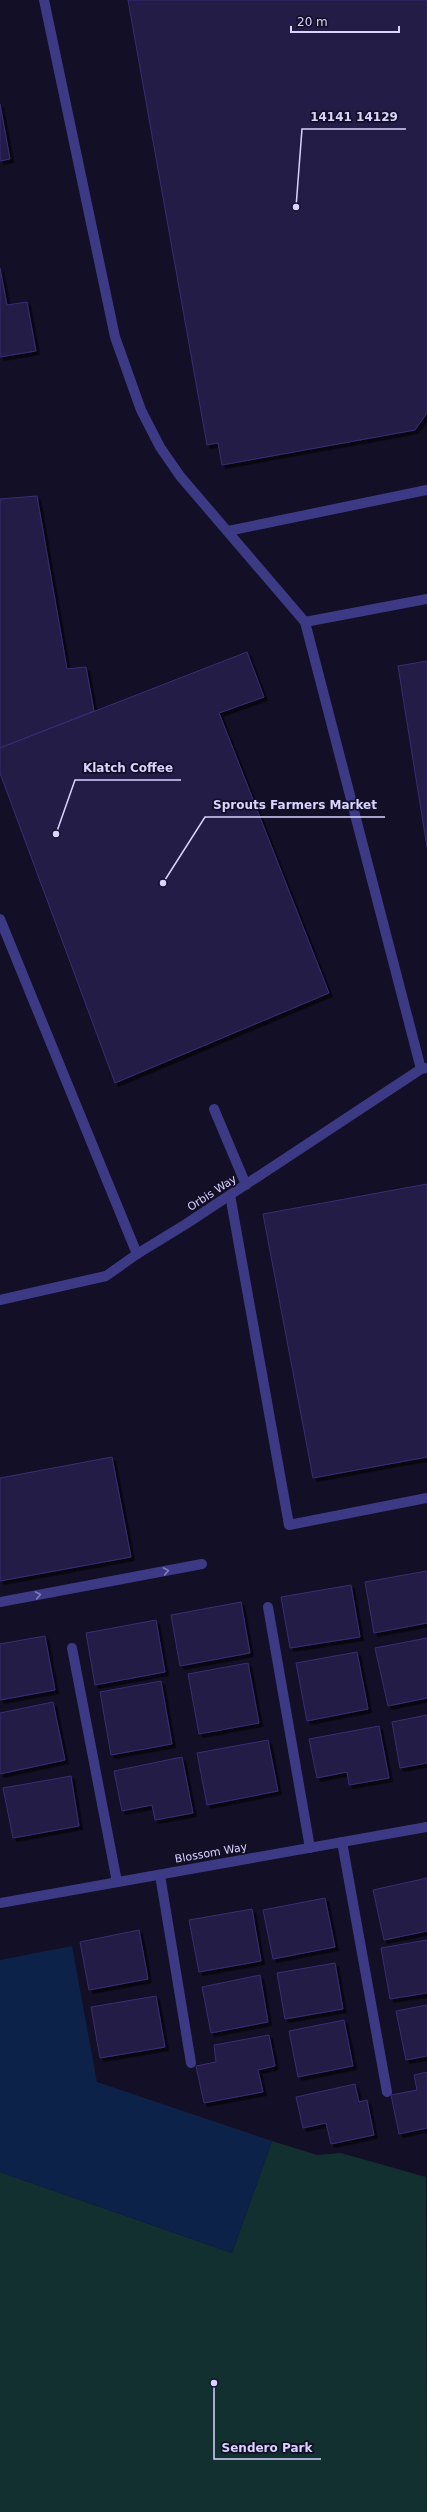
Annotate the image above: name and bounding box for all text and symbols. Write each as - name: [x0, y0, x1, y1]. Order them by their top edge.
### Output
- scale bar: [291, 8, 399, 34]
- text: 20 m: [297, 15, 328, 29]
- callout: 14141 14129: [302, 105, 406, 129]
- text: 14141 14129: [310, 110, 398, 124]
- callout: Klatch Coffee: [75, 756, 181, 780]
- text: Klatch Coffee: [83, 761, 173, 775]
- callout: Sprouts Farmers Market: [205, 793, 385, 817]
- text: Sprouts Farmers Market: [213, 798, 377, 812]
- street label: Orbis Way: [185, 1172, 239, 1214]
- one-way arrow: [163, 1567, 169, 1576]
- one-way arrow: [35, 1591, 41, 1599]
- street label: Blossom Way: [174, 1840, 249, 1866]
- callout: Sendero Park: [214, 2435, 321, 2459]
- text: Sendero Park: [222, 2441, 313, 2455]

